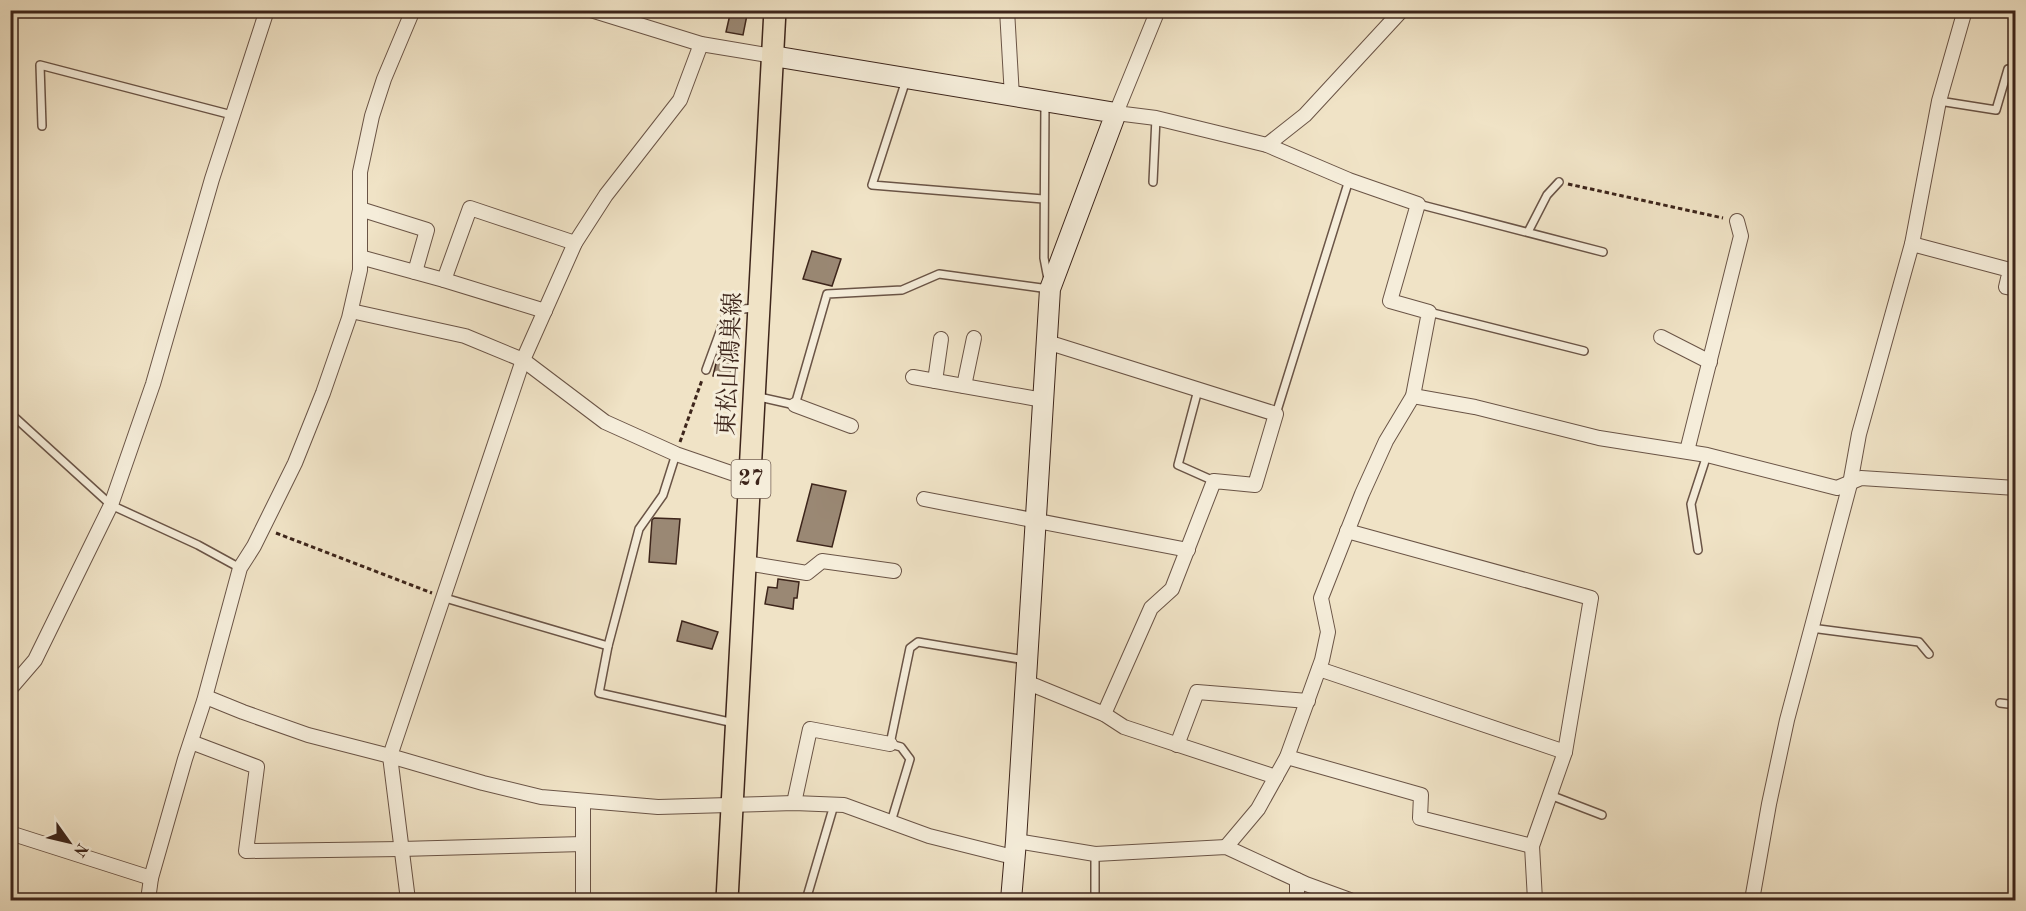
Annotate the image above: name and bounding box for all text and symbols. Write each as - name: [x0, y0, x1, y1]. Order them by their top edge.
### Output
- street label: 東松山鴻巣線: [712, 291, 747, 437]
- road number: 27: [732, 460, 771, 498]
- north arrow: [39, 812, 99, 872]
- text: N: [69, 840, 90, 859]

